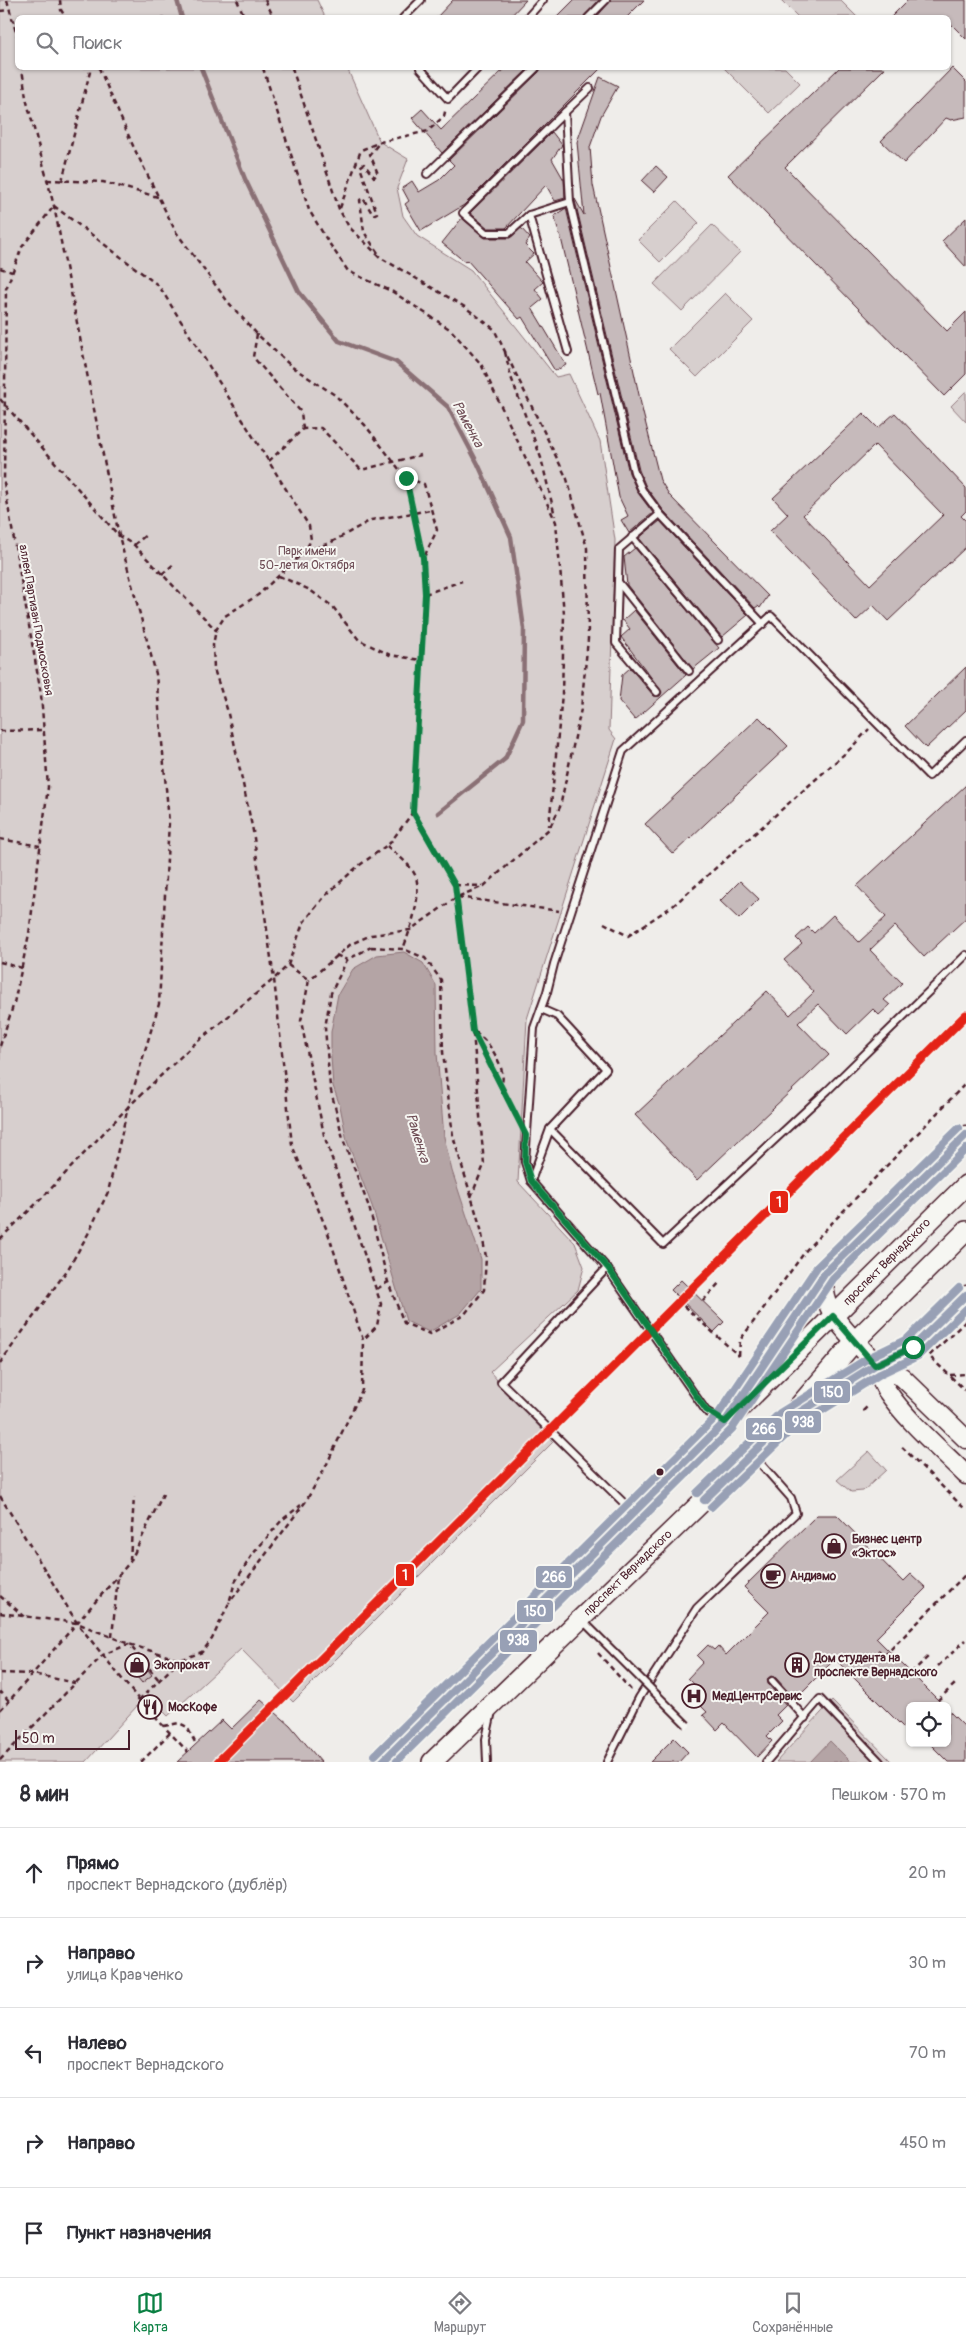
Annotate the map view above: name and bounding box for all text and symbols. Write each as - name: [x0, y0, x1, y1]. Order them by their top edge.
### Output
- search box: [15, 15, 951, 70]
- icon: search: [33, 29, 61, 57]
- text: Поиск: [73, 31, 123, 55]
- water label: Раменка: [449, 398, 488, 452]
- route end: [395, 467, 418, 490]
- street label: аллея Партизан Подмосковья: [15, 543, 57, 697]
- park label: Парк имени 50-летия Октября: [259, 544, 355, 573]
- water label: Раменка: [403, 1111, 434, 1166]
- line badge: 1: [769, 1190, 789, 1214]
- text: 1: [776, 1194, 782, 1211]
- street label: проспект Вернадского: [840, 1215, 934, 1309]
- route start: [902, 1336, 925, 1359]
- line badge: 150: [813, 1380, 851, 1404]
- text: 150: [821, 1384, 844, 1401]
- line badge: 938: [784, 1410, 822, 1434]
- text: 938: [792, 1414, 814, 1431]
- line badge: 266: [745, 1417, 783, 1441]
- text: 266: [752, 1421, 776, 1438]
- unlabelled marker: [655, 1467, 665, 1477]
- street label: проспект Вернадского: [581, 1526, 676, 1619]
- place label: Бизнес центр «Эктос»: [851, 1532, 922, 1561]
- shop icon: Бизнес центр «Эктос»: [821, 1533, 847, 1559]
- line badge: 1: [395, 1563, 415, 1587]
- cafe icon: Андиамо: [760, 1563, 786, 1589]
- line badge: 266: [535, 1565, 573, 1589]
- text: 1: [402, 1567, 408, 1584]
- text: 266: [542, 1569, 566, 1586]
- place label: Андиамо: [790, 1569, 837, 1584]
- line badge: 150: [516, 1599, 554, 1623]
- text: 150: [524, 1603, 547, 1620]
- line badge: 938: [499, 1629, 538, 1653]
- text: 938: [507, 1632, 529, 1649]
- place label: Дом студента на проспекте Вернадского: [813, 1651, 938, 1680]
- shop icon: Экопрокат: [124, 1652, 150, 1678]
- building icon: Дом студента на проспекте Вернадского: [784, 1652, 810, 1678]
- place label: Экопрокат: [154, 1658, 211, 1673]
- hospital icon: МедЦентрСервис: [681, 1683, 707, 1709]
- place label: МедЦентрСервис: [712, 1689, 802, 1704]
- restaurant icon: МосКофе: [137, 1694, 163, 1720]
- place label: МосКофе: [168, 1700, 218, 1715]
- map controls: [906, 1702, 951, 1747]
- button: locate: [906, 1702, 951, 1747]
- scale bar: [15, 1727, 130, 1750]
- text: 50 m: [22, 1730, 55, 1747]
- text: 8 мин: [20, 1781, 69, 1808]
- text: Пешком · 570 m: [832, 1785, 946, 1805]
- text: Прямо: [67, 1851, 119, 1875]
- icon: ahead: [20, 1859, 48, 1887]
- text: 20 m: [908, 1863, 946, 1883]
- text: проспект Вернадского (дублёр): [67, 1875, 288, 1895]
- text: Направо: [67, 1941, 135, 1965]
- icon: right: [20, 1949, 48, 1977]
- text: 30 m: [908, 1953, 946, 1973]
- text: улица Кравченко: [67, 1965, 183, 1985]
- text: Налево: [67, 2031, 127, 2055]
- icon: left: [20, 2039, 48, 2067]
- text: 70 m: [909, 2043, 946, 2063]
- text: проспект Вернадского: [67, 2055, 224, 2075]
- icon: right: [20, 2129, 48, 2157]
- text: Направо: [67, 2131, 135, 2155]
- text: 450 m: [899, 2133, 946, 2153]
- icon: arrive: [20, 2219, 48, 2247]
- text: Пункт назначения: [67, 2221, 211, 2245]
- tab: Карта: [133, 2289, 168, 2336]
- tab: Маршрут: [434, 2289, 486, 2336]
- tab: Сохранённые: [752, 2289, 833, 2336]

